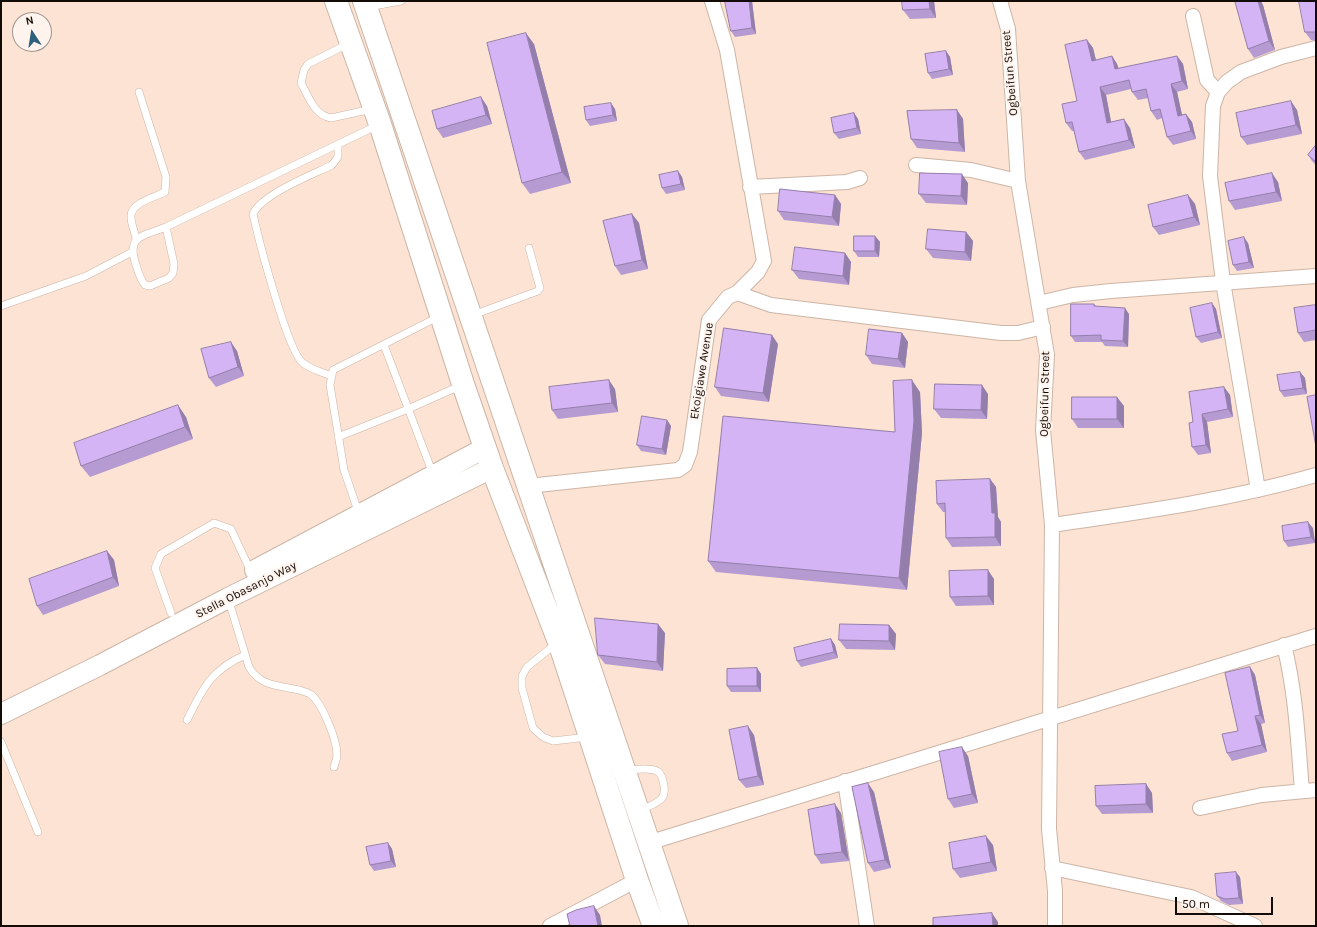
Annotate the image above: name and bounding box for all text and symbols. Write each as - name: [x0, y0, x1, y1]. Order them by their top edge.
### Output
- north arrow: [12, 12, 52, 52]
- text: N: [24, 14, 35, 28]
- street label: Ogbeifun Street: [999, 30, 1021, 116]
- street label: Ekoigiawe Avenue: [687, 322, 717, 420]
- street label: Ogbeifun Street: [1037, 351, 1053, 437]
- street label: Stella Obasanjo Way: [193, 558, 299, 622]
- scale bar: [1177, 889, 1275, 915]
- text: 50 m: [1182, 897, 1210, 911]

